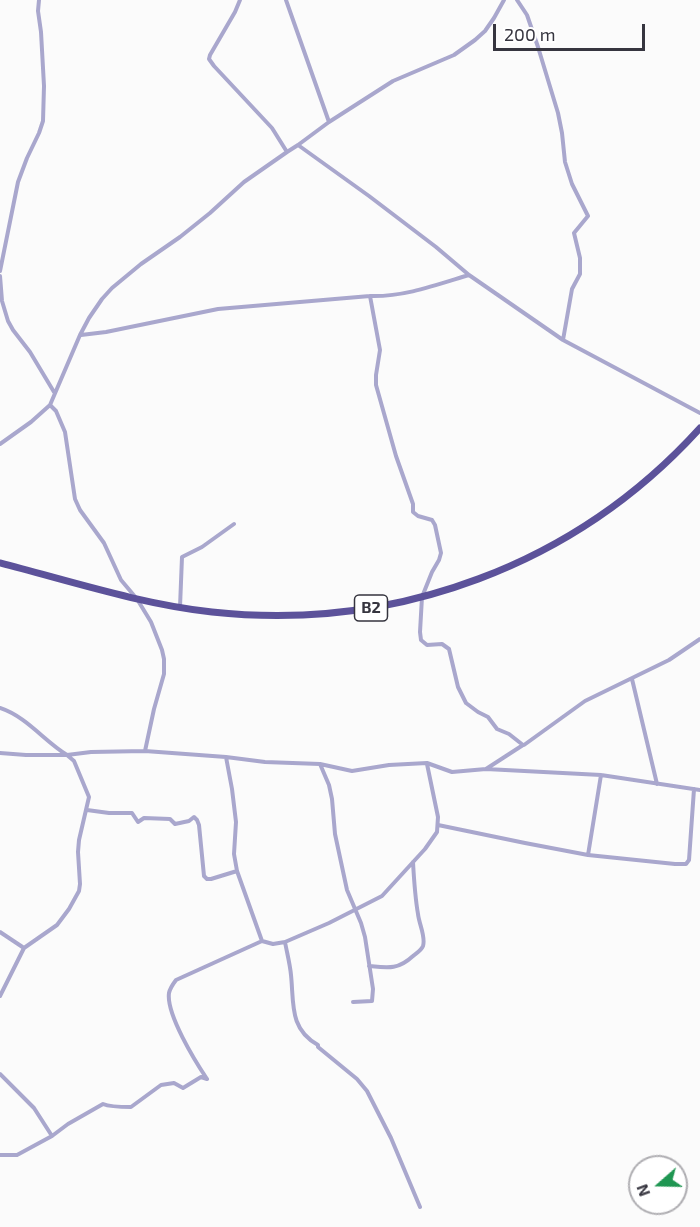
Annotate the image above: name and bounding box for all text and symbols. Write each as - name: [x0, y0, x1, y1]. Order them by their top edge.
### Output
- scale bar: [496, 12, 648, 50]
- text: 200 m: [504, 23, 556, 45]
- road number: B2: [354, 595, 388, 621]
- north arrow: [628, 1155, 688, 1215]
- text: N: [632, 1182, 653, 1199]

